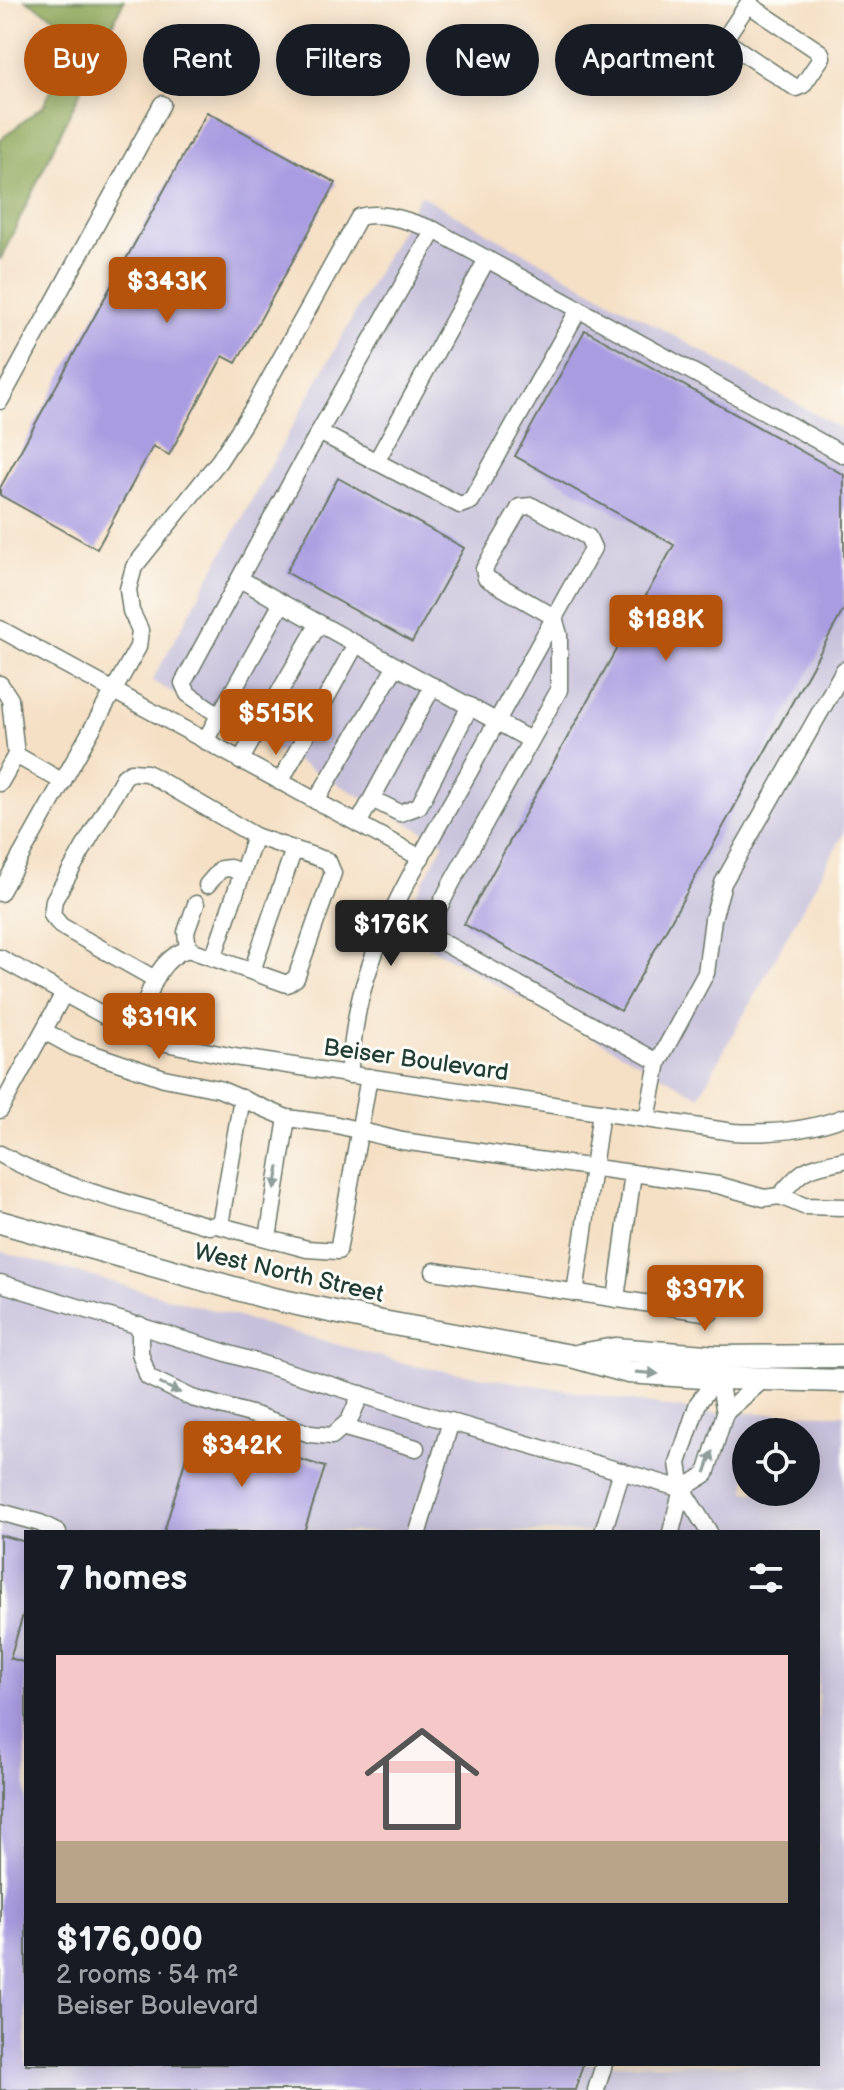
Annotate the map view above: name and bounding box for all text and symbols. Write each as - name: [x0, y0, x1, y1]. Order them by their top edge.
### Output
- chip: Buy: [24, 24, 127, 96]
- chip: Rent: [143, 24, 260, 96]
- chip: Filters: [276, 24, 410, 96]
- chip: New: [426, 24, 539, 96]
- chip: Apartment: [555, 24, 743, 96]
- pin: $343K: [111, 257, 223, 325]
- text: $343K: [127, 267, 207, 298]
- pin: $188K: [610, 595, 722, 663]
- text: $188K: [627, 605, 705, 636]
- pin: $515K: [220, 689, 332, 757]
- text: $515K: [238, 699, 314, 730]
- pin: $176K: [335, 900, 447, 968]
- text: $176K: [353, 910, 429, 941]
- pin: $319K: [103, 993, 215, 1061]
- text: $319K: [121, 1003, 197, 1034]
- street label: Beiser Boulevard: [321, 1033, 511, 1087]
- one-way arrow: [270, 1166, 283, 1191]
- street label: West North Street: [191, 1237, 387, 1309]
- pin: $397K: [649, 1265, 761, 1333]
- text: $397K: [665, 1275, 745, 1306]
- one-way arrow: [635, 1367, 660, 1380]
- one-way arrow: [159, 1381, 182, 1394]
- map controls: [732, 1418, 820, 1506]
- button: locate: [732, 1418, 820, 1506]
- pin: $342K: [186, 1421, 298, 1489]
- text: $342K: [202, 1431, 282, 1462]
- one-way arrow: [704, 1449, 716, 1473]
- icon: filters: [744, 1556, 788, 1600]
- text: 7 homes: [56, 1558, 187, 1599]
- icon: home: [350, 1707, 494, 1851]
- text: $176,000: [56, 1919, 203, 1960]
- text: 2 rooms · 54 m²: [56, 1960, 239, 1991]
- text: Beiser Boulevard: [56, 1991, 258, 2022]

